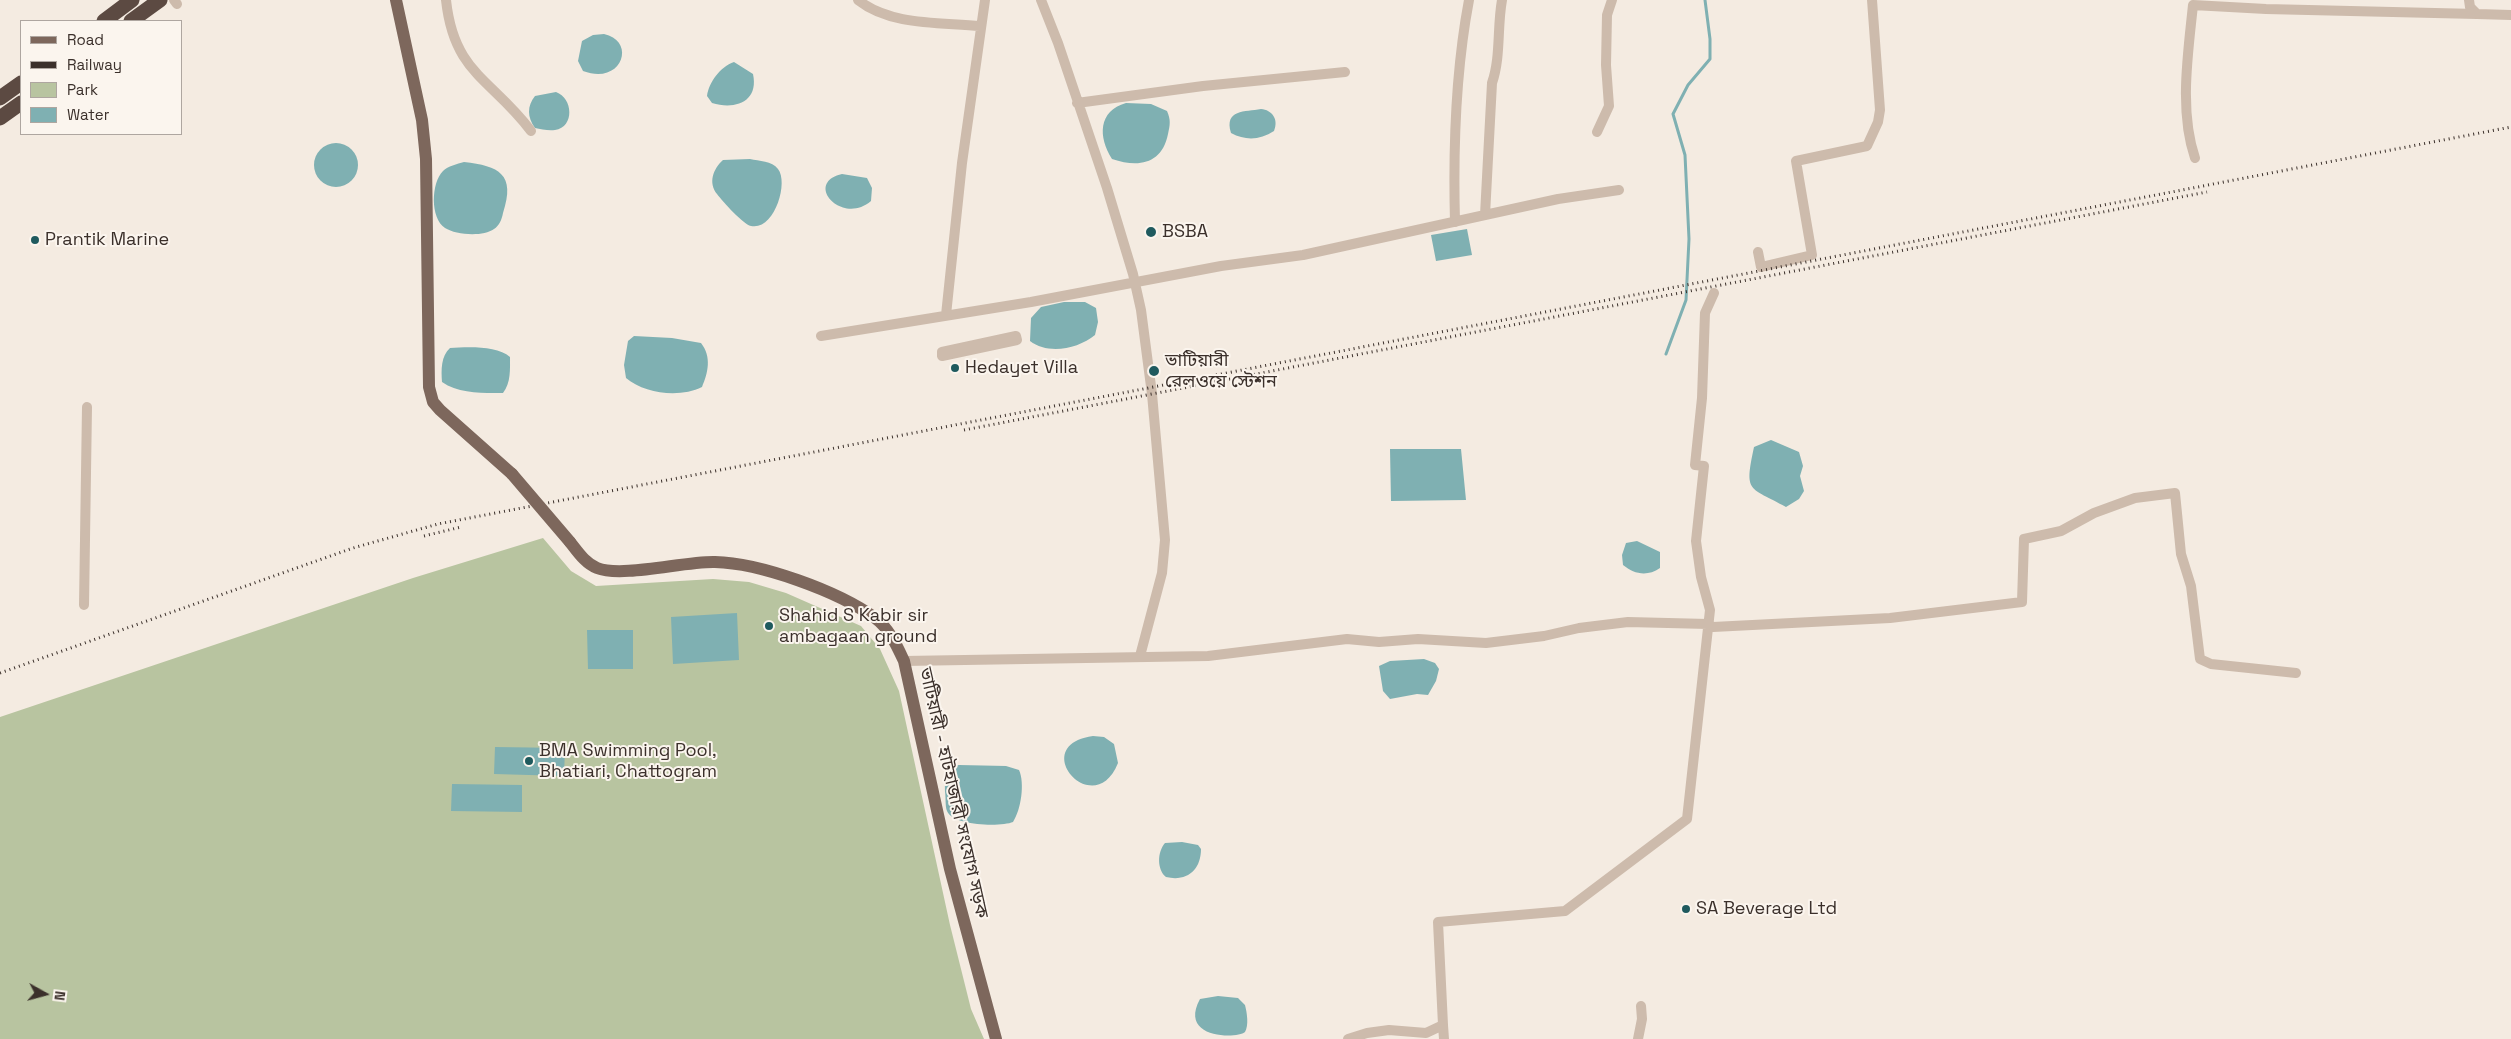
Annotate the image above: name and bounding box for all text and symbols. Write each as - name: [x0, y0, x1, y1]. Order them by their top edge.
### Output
- legend: [20, 20, 182, 135]
- text: Road: [67, 30, 104, 49]
- text: Railway: [67, 55, 122, 74]
- text: Park: [67, 80, 98, 99]
- text: Water: [67, 105, 109, 124]
- place label: BSBA: [1162, 221, 1208, 243]
- marker: BSBA: [1144, 225, 1158, 239]
- place label: Prantik Marine: [45, 229, 169, 251]
- marker: Prantik Marine: [29, 234, 41, 246]
- place label: ভাটিয়ারী রেলওয়ে স্টেশন: [1165, 350, 1277, 392]
- place label: Hedayet Villa: [965, 357, 1078, 379]
- marker: Hedayet Villa: [949, 362, 961, 374]
- marker: ভাটিয়ারী রেলওয়ে স্টেশন: [1147, 364, 1161, 378]
- place label: Shahid S Kabir sir ambagaan ground: [779, 605, 937, 648]
- marker: Shahid S Kabir sir ambagaan ground: [763, 620, 775, 632]
- street label: ভাটিয়ারী - হাটহাজারী সংযোগ সড়ক: [914, 666, 992, 920]
- place label: BMA Swimming Pool, Bhatiari, Chattogram: [539, 740, 717, 782]
- marker: BMA Swimming Pool, Bhatiari, Chattogram: [523, 755, 535, 767]
- place label: SA Beverage Ltd: [1696, 898, 1837, 920]
- marker: SA Beverage Ltd: [1680, 903, 1692, 915]
- north arrow: [20, 969, 70, 1019]
- text: N: [50, 990, 69, 1002]

